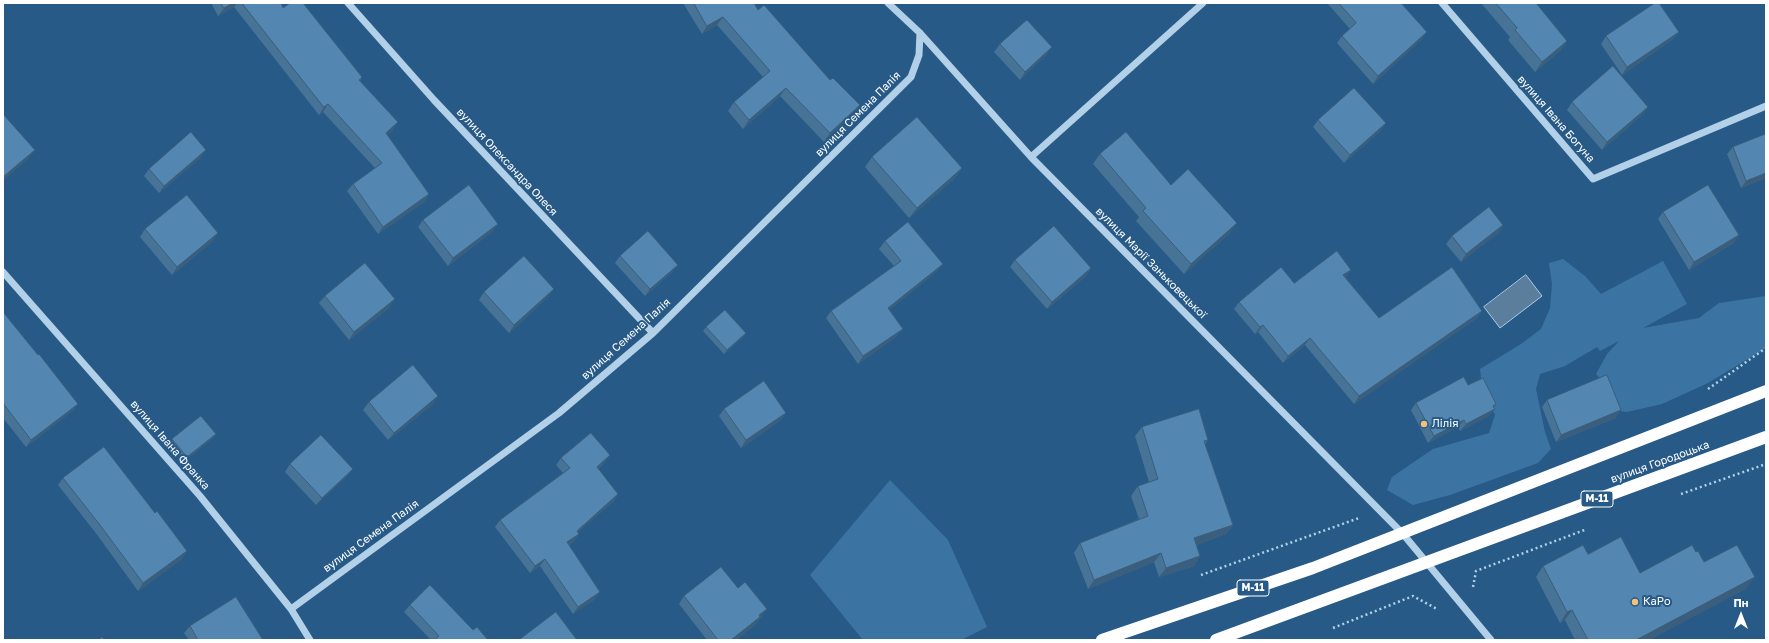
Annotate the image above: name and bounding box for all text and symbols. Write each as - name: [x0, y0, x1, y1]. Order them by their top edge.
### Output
- street label: вулиця Семена Палія: [813, 69, 903, 159]
- street label: вулиця Івана Богуна: [1515, 73, 1597, 165]
- street label: вулиця Олександра Олеся: [454, 106, 560, 218]
- street label: вулиця Марії Заньковецької: [1093, 205, 1209, 321]
- street label: вулиця Семена Палія: [579, 296, 673, 382]
- street label: вулиця Івана Франка: [128, 398, 212, 492]
- place label: Лілія: [1432, 417, 1458, 431]
- marker: Лілія: [1419, 419, 1429, 429]
- street label: вулиця Городоцька: [1609, 438, 1711, 486]
- road number: М-11: [1581, 491, 1613, 507]
- street label: вулиця Семена Палія: [321, 497, 421, 575]
- road number: М-11: [1237, 580, 1269, 596]
- place label: КаРо: [1643, 595, 1670, 609]
- north arrow: [1721, 595, 1761, 635]
- text: Пн: [1734, 596, 1748, 609]
- marker: КаРо: [1630, 597, 1640, 607]

